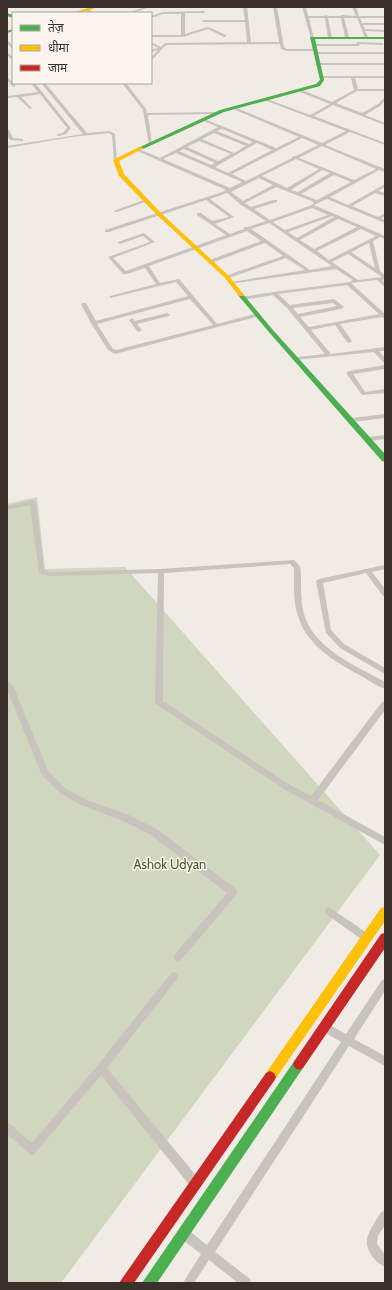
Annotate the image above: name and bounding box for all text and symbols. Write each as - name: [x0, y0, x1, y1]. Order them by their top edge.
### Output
- legend: [12, 12, 152, 84]
- text: तेज़: [48, 20, 65, 35]
- text: धीमा: [48, 40, 70, 55]
- text: जाम: [48, 60, 68, 75]
- park label: Ashok Udyan: [134, 856, 206, 872]

